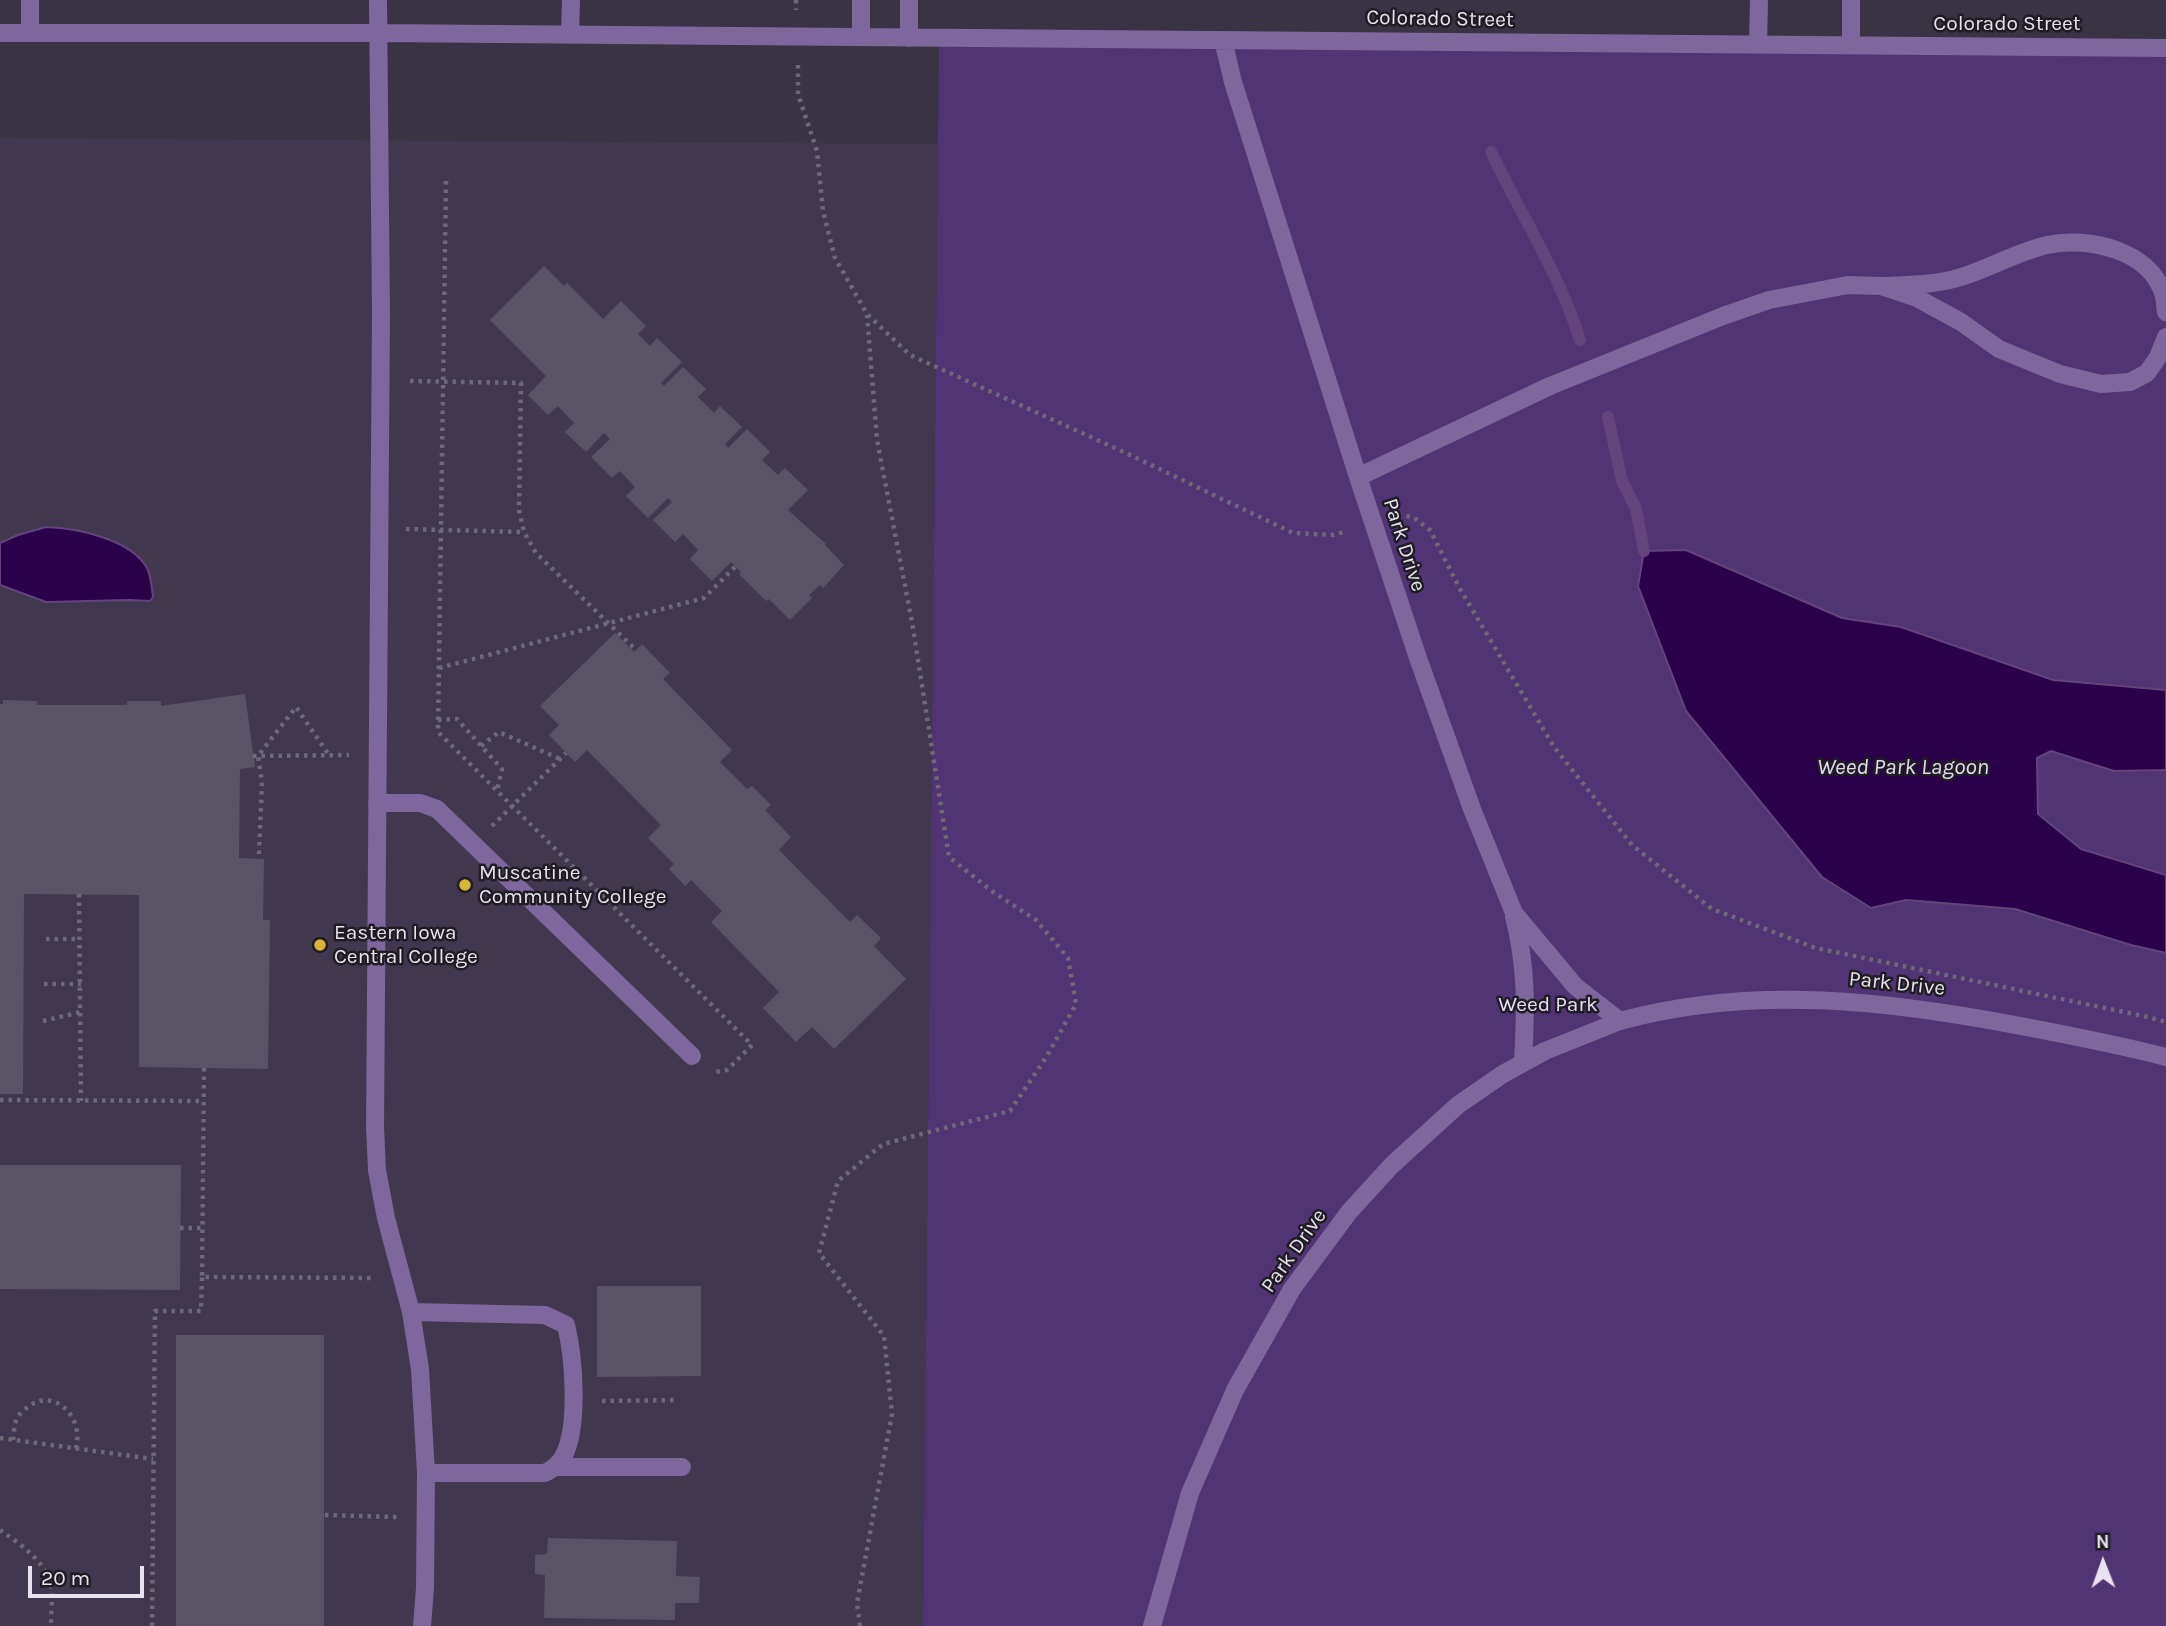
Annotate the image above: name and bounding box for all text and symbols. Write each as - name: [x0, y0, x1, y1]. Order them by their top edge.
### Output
- street label: Colorado Street: [1366, 5, 1514, 33]
- street label: Colorado Street: [1933, 11, 2081, 37]
- street label: Park Drive: [1377, 495, 1431, 595]
- water label: Weed Park Lagoon: [1817, 753, 1989, 781]
- place label: Muscatine Community College: [479, 860, 666, 910]
- marker: Muscatine Community College: [457, 877, 473, 893]
- place label: Eastern Iowa Central College: [334, 920, 478, 970]
- marker: Eastern Iowa Central College: [312, 937, 328, 953]
- street label: Park Drive: [1848, 966, 1946, 1002]
- park label: Weed Park: [1498, 992, 1598, 1018]
- street label: Park Drive: [1256, 1204, 1332, 1298]
- north arrow: [2068, 1528, 2138, 1598]
- text: N: [2096, 1531, 2110, 1553]
- scale bar: [32, 1552, 147, 1596]
- text: 20 m: [41, 1566, 90, 1590]

